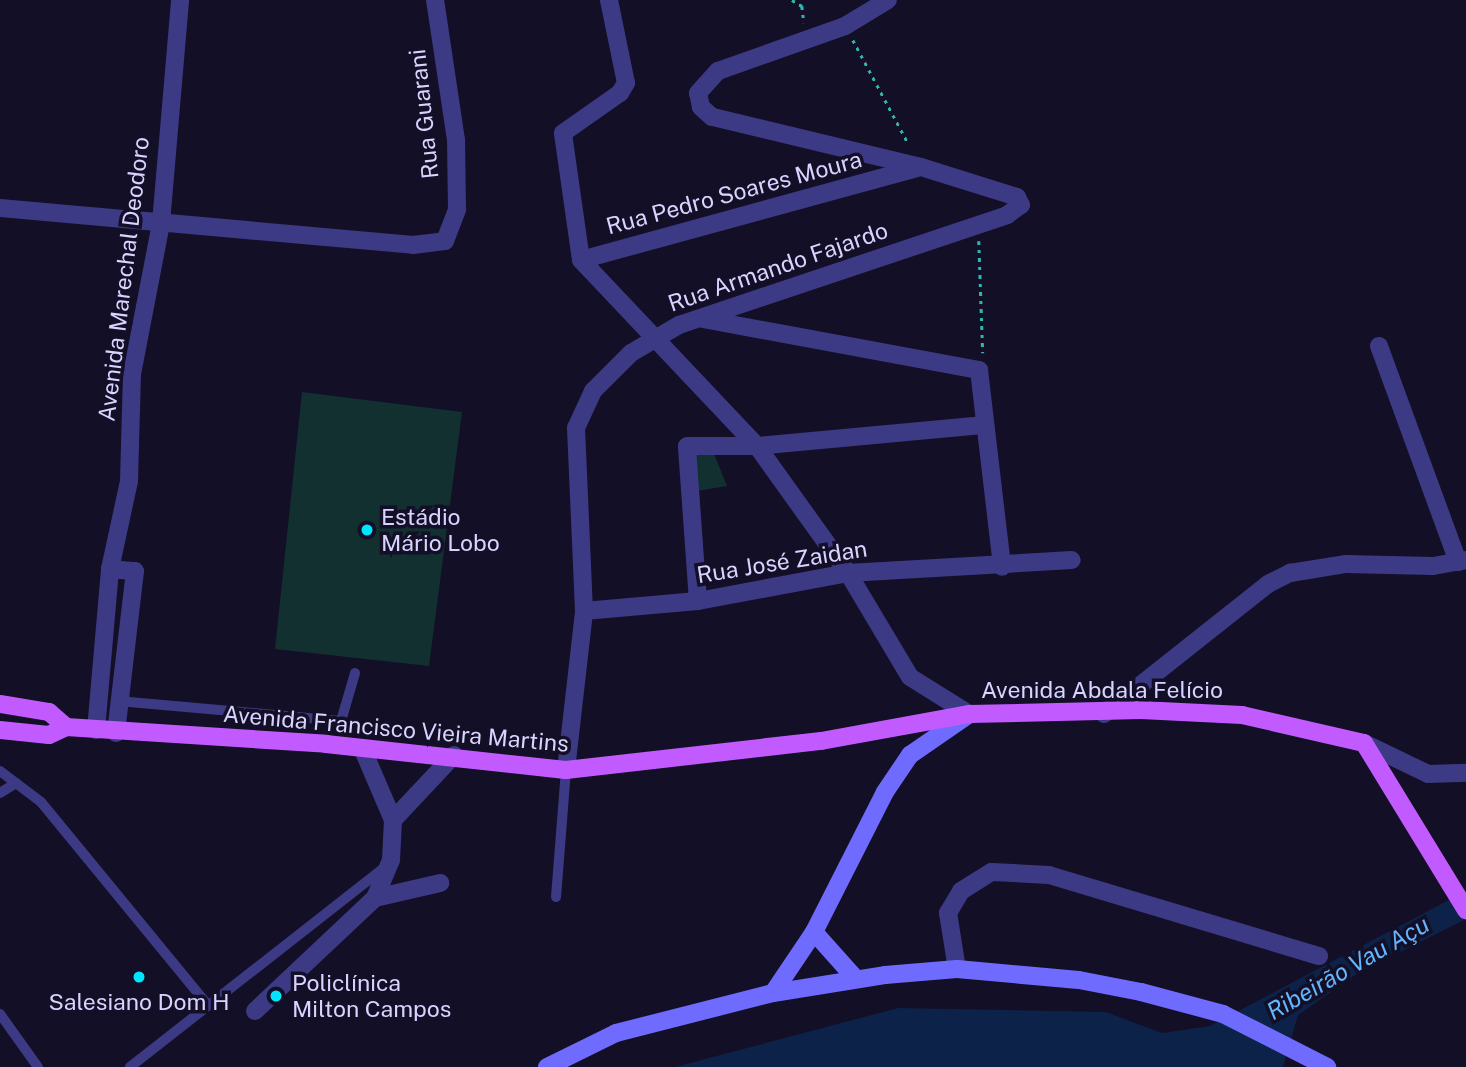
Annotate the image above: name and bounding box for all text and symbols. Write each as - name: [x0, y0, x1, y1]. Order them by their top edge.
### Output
- street label: Rua Guarani: [403, 48, 445, 180]
- street label: Avenida Marechal Deodoro: [93, 135, 155, 423]
- street label: Rua Pedro Soares Moura: [603, 146, 865, 240]
- street label: Rua Armando Fajardo: [664, 216, 892, 318]
- place label: Estádio Mário Lobo: [381, 503, 500, 557]
- marker: Estádio Mário Lobo: [359, 522, 375, 538]
- street label: Rua José Zaidan: [695, 535, 869, 589]
- street label: Avenida Abdala Felício: [981, 676, 1223, 704]
- street label: Avenida Francisco Vieira Martins: [222, 700, 570, 758]
- water label: Ribeirão Vau Açu: [1261, 910, 1435, 1026]
- marker: Salesiano Dom H: [131, 969, 147, 985]
- place label: Policlínica Milton Campos: [292, 969, 451, 1023]
- marker: Policlínica Milton Campos: [266, 986, 286, 1006]
- place label: Salesiano Dom H: [48, 988, 230, 1016]

